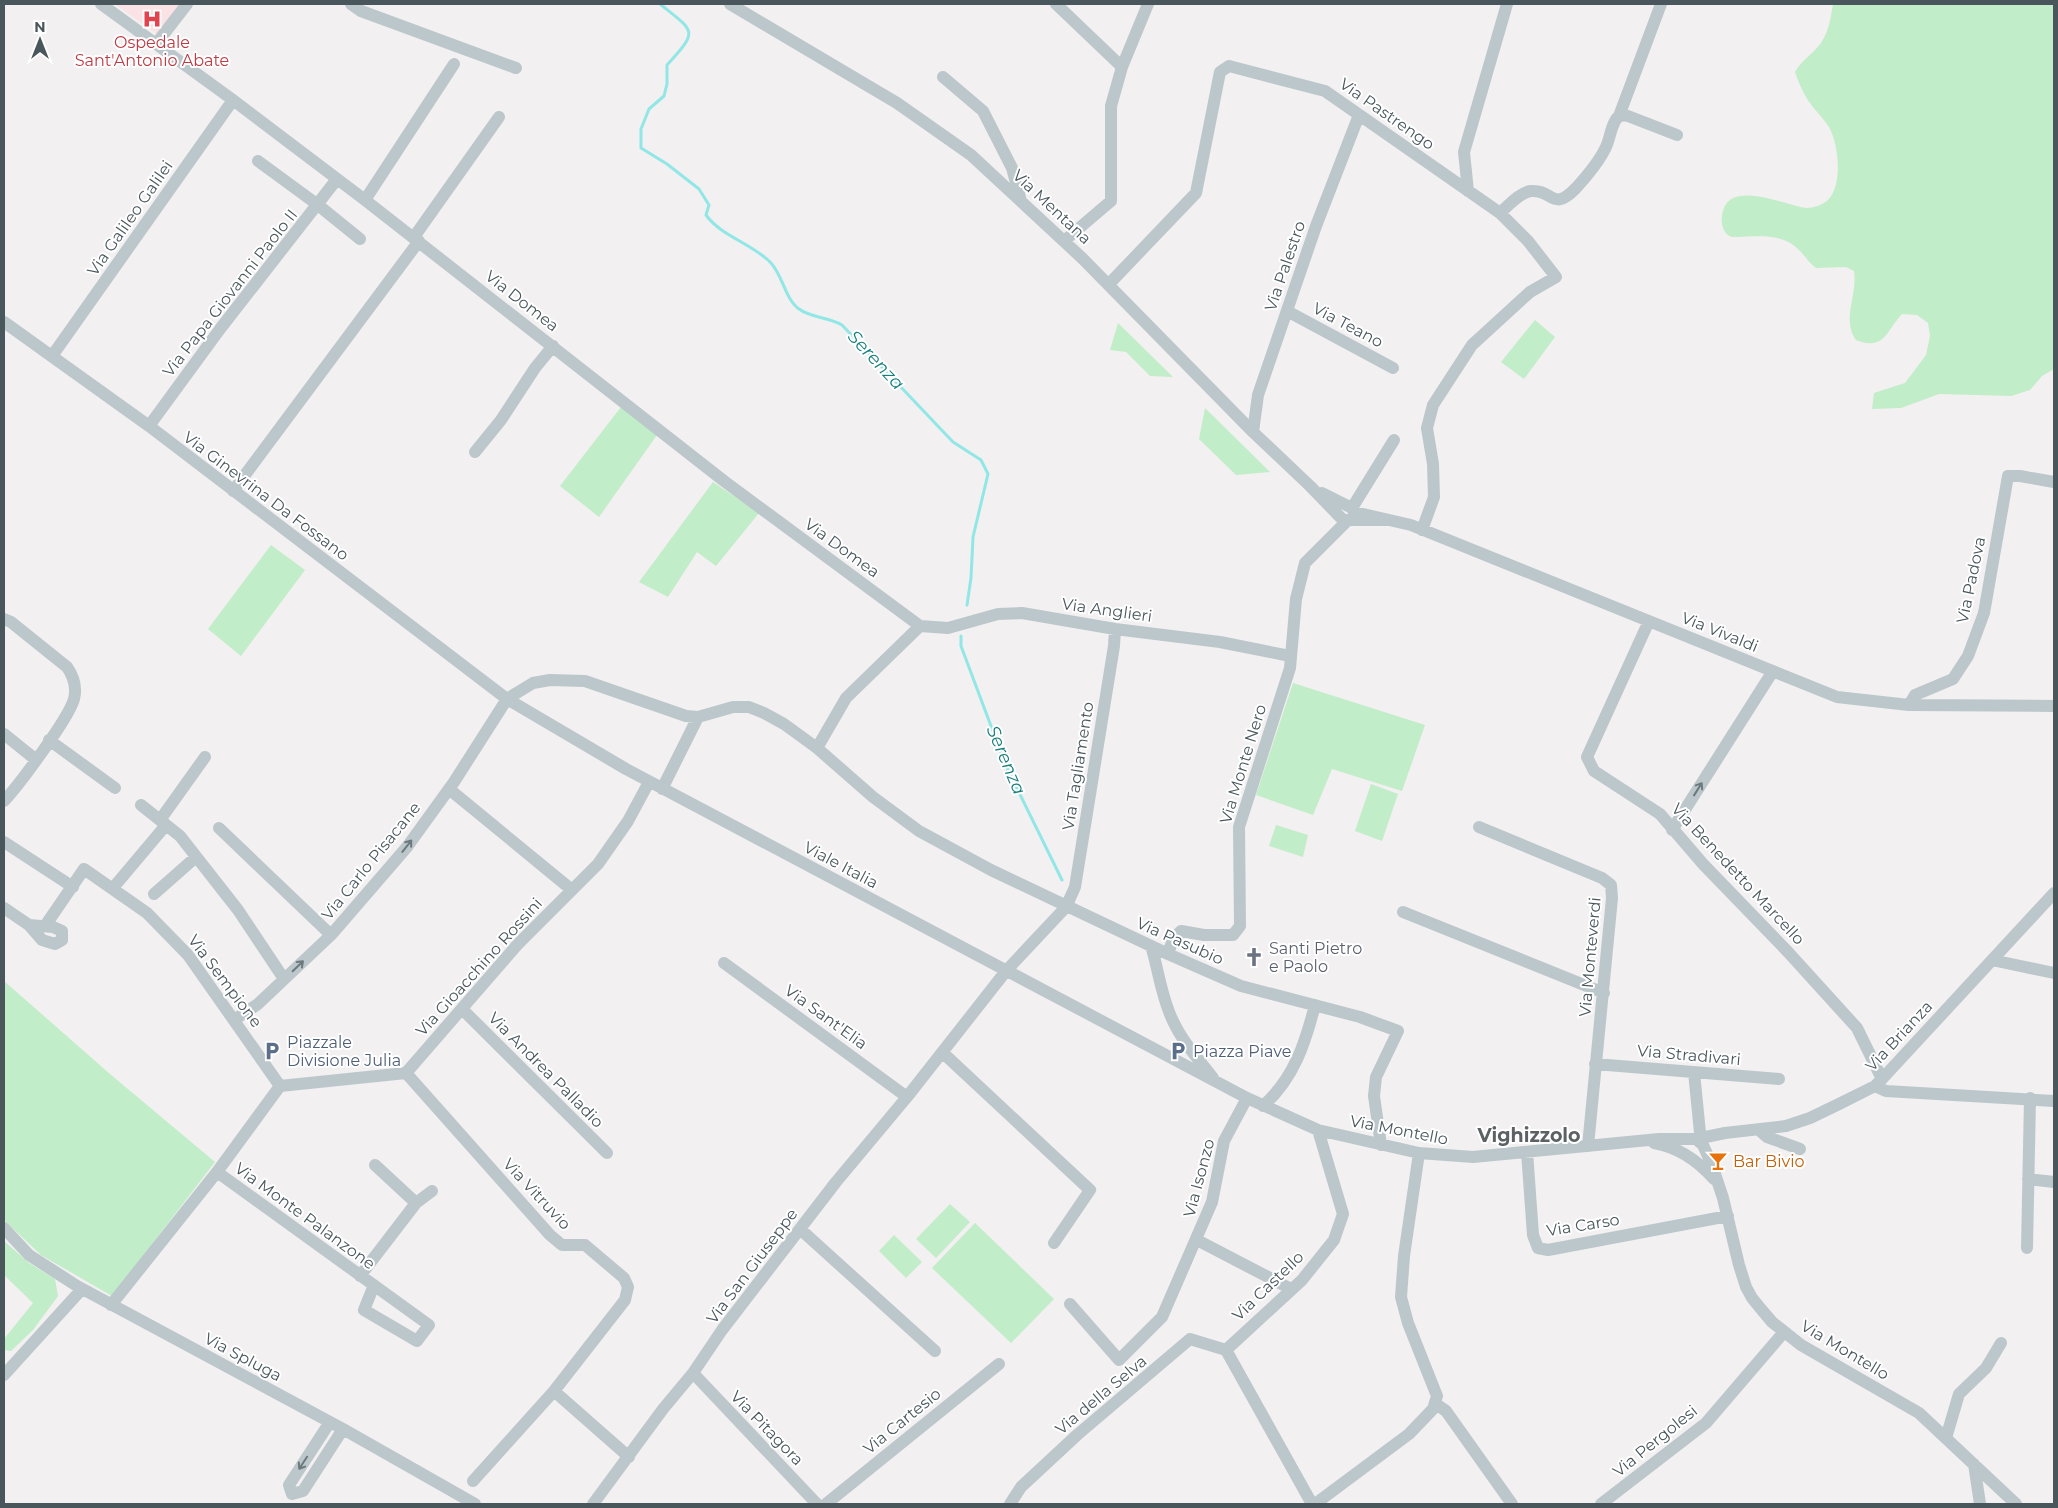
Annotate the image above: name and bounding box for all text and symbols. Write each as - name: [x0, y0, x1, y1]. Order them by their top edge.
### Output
- hospital icon: Ospedale Sant'Antonio Abate: [141, 8, 163, 30]
- north arrow: [15, 15, 65, 65]
- text: N: [34, 18, 46, 36]
- place label: Ospedale Sant'Antonio Abate: [75, 33, 229, 70]
- street label: Via Pastrengo: [1336, 74, 1438, 154]
- street label: Via Galileo Galilei: [83, 157, 177, 279]
- street label: Via Mentana: [1009, 166, 1095, 248]
- street label: Via Papa Giovanni Paolo II: [159, 205, 301, 381]
- street label: Via Palestro: [1261, 218, 1309, 314]
- street label: Via Domea: [482, 266, 562, 336]
- street label: Via Teano: [1310, 299, 1386, 351]
- water label: Serenza: [843, 326, 909, 394]
- street label: Via Ginevrina Da Fossano: [180, 428, 352, 564]
- street label: Via Domea: [801, 514, 883, 582]
- street label: Via Padova: [1953, 535, 1989, 625]
- street label: Via Anglieri: [1061, 594, 1153, 626]
- street label: Via Vivaldi: [1679, 608, 1761, 656]
- street label: Via Tagliamento: [1058, 700, 1098, 832]
- street label: Via Monte Nero: [1216, 702, 1270, 826]
- water label: Serenza: [982, 722, 1030, 798]
- one-way arrow: [1693, 782, 1703, 796]
- street label: Via Carlo Pisacane: [318, 798, 424, 924]
- street label: Via Benedetto Marcello: [1668, 799, 1808, 949]
- street label: Viale Italia: [801, 838, 881, 892]
- one-way arrow: [402, 839, 412, 853]
- street label: Via Gioacchino Rossini: [412, 894, 546, 1040]
- street label: Via Monteverdi: [1575, 896, 1605, 1018]
- street label: Via Pasubio: [1134, 913, 1226, 969]
- street label: Via Sempione: [184, 931, 266, 1031]
- place label: Santi Pietro e Paolo: [1269, 939, 1362, 976]
- church icon: Santi Pietro e Paolo: [1243, 946, 1265, 968]
- one-way arrow: [292, 960, 304, 972]
- street label: Via Sant'Elia: [781, 981, 871, 1053]
- street label: Via Brianza: [1862, 997, 1936, 1075]
- street label: Via Andrea Palladio: [484, 1008, 608, 1132]
- place label: Piazzale Divisione Julia: [287, 1033, 401, 1070]
- parking icon: Piazzale Divisione Julia: [261, 1040, 283, 1062]
- parking icon: Piazza Piave: [1167, 1040, 1189, 1062]
- street label: Via Stradivari: [1636, 1041, 1742, 1069]
- place label: Piazza Piave: [1193, 1042, 1291, 1061]
- street label: Via Montello: [1348, 1111, 1450, 1149]
- district label: Vighizzolo: [1476, 1124, 1581, 1147]
- street label: Via Isonzo: [1179, 1137, 1219, 1219]
- bar icon: Bar Bivio: [1707, 1150, 1729, 1172]
- place label: Bar Bivio: [1733, 1152, 1805, 1171]
- street label: Via Vitruvio: [499, 1154, 575, 1234]
- street label: Via Monte Palanzone: [231, 1159, 379, 1273]
- street label: Via San Giuseppe: [702, 1205, 802, 1327]
- street label: Via Carso: [1545, 1210, 1621, 1240]
- street label: Via Castello: [1228, 1247, 1308, 1325]
- street label: Via Montello: [1797, 1316, 1893, 1384]
- street label: Via Spluga: [201, 1329, 285, 1385]
- street label: Via della Selva: [1052, 1351, 1150, 1439]
- street label: Via Cartesio: [859, 1384, 945, 1458]
- street label: Via Pitagora: [727, 1387, 807, 1469]
- street label: Via Pergolesi: [1609, 1401, 1701, 1481]
- one-way arrow: [298, 1456, 308, 1470]

